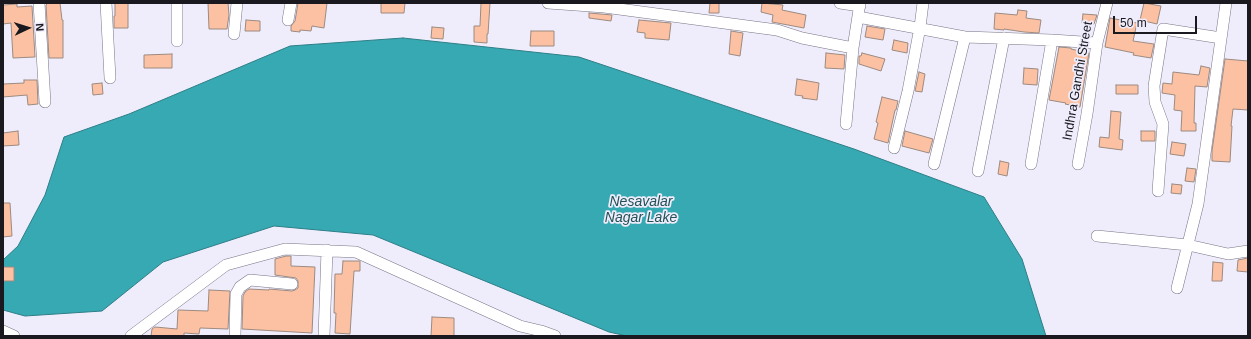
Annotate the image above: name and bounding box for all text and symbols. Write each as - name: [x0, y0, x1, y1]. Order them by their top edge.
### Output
- north arrow: [8, 8, 48, 48]
- scale bar: [1115, 8, 1199, 34]
- text: 50 m: [1120, 16, 1147, 30]
- street label: Indhra Gandhi Street: [1060, 20, 1096, 142]
- text: N: [34, 23, 46, 32]
- water label: Nesavalar Nagar Lake: [605, 194, 677, 226]

